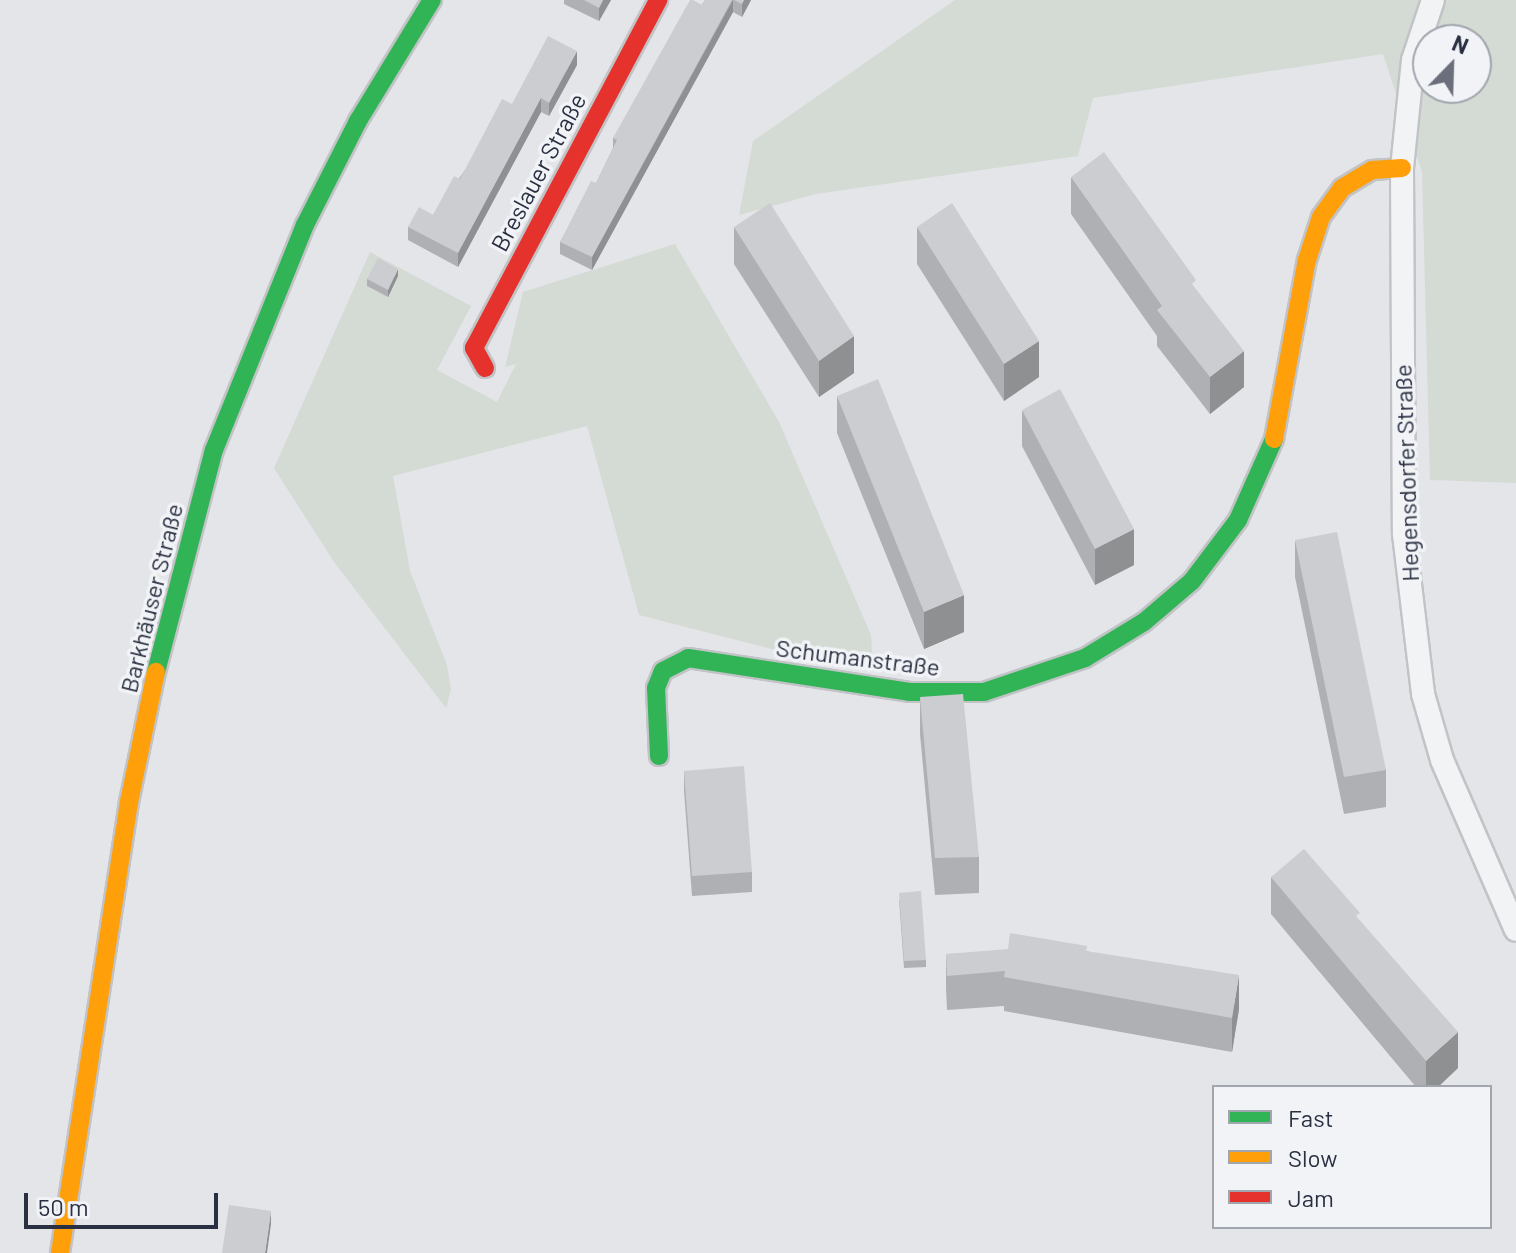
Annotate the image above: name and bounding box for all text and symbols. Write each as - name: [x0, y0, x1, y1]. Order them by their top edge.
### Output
- north arrow: [1412, 24, 1492, 104]
- text: N: [1449, 29, 1472, 59]
- street label: Breslauer Straße: [484, 88, 592, 256]
- street label: Hegensdorfer Straße: [1388, 364, 1424, 582]
- street label: Barkhäuser Straße: [114, 501, 188, 695]
- street label: Schumanstraße: [775, 633, 941, 681]
- legend: [1212, 1085, 1492, 1229]
- text: Fast: [1288, 1103, 1333, 1132]
- text: Slow: [1288, 1143, 1337, 1172]
- scale bar: [28, 1177, 222, 1227]
- text: Jam: [1288, 1183, 1334, 1212]
- text: 50 m: [38, 1192, 89, 1221]

